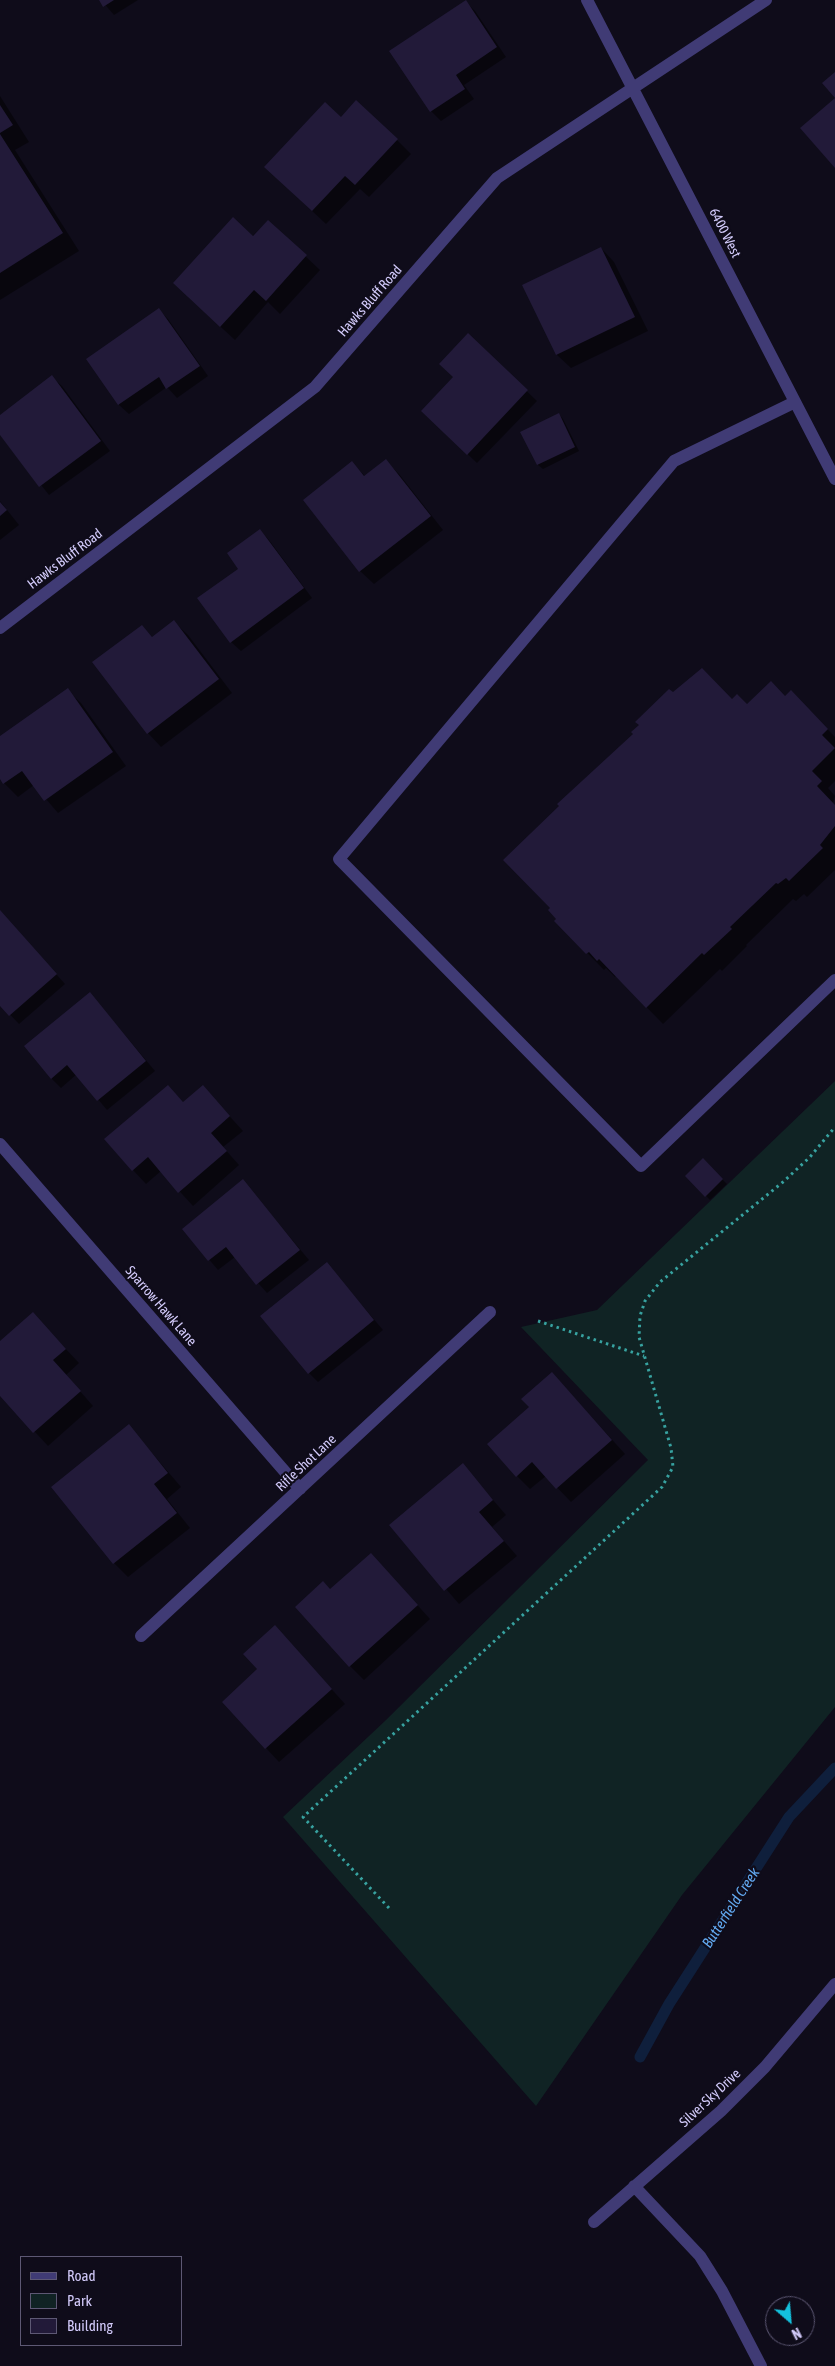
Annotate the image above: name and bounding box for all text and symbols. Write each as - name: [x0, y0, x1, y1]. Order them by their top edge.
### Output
- street label: 6400 West: [705, 205, 745, 261]
- street label: Hawks Bluff Road: [334, 262, 406, 340]
- street label: Hawks Bluff Road: [24, 525, 106, 593]
- street label: Sparrow Hawk Lane: [122, 1263, 200, 1349]
- street label: Rifle Shot Lane: [272, 1431, 340, 1495]
- water label: Butterfield Creek: [698, 1865, 764, 1951]
- street label: Silver Sky Drive: [676, 2065, 744, 2131]
- legend: [20, 2256, 182, 2346]
- text: Road: [67, 2267, 96, 2284]
- text: Park: [67, 2292, 92, 2309]
- north arrow: [765, 2296, 815, 2346]
- text: Building: [67, 2317, 113, 2334]
- text: N: [789, 2324, 804, 2342]

